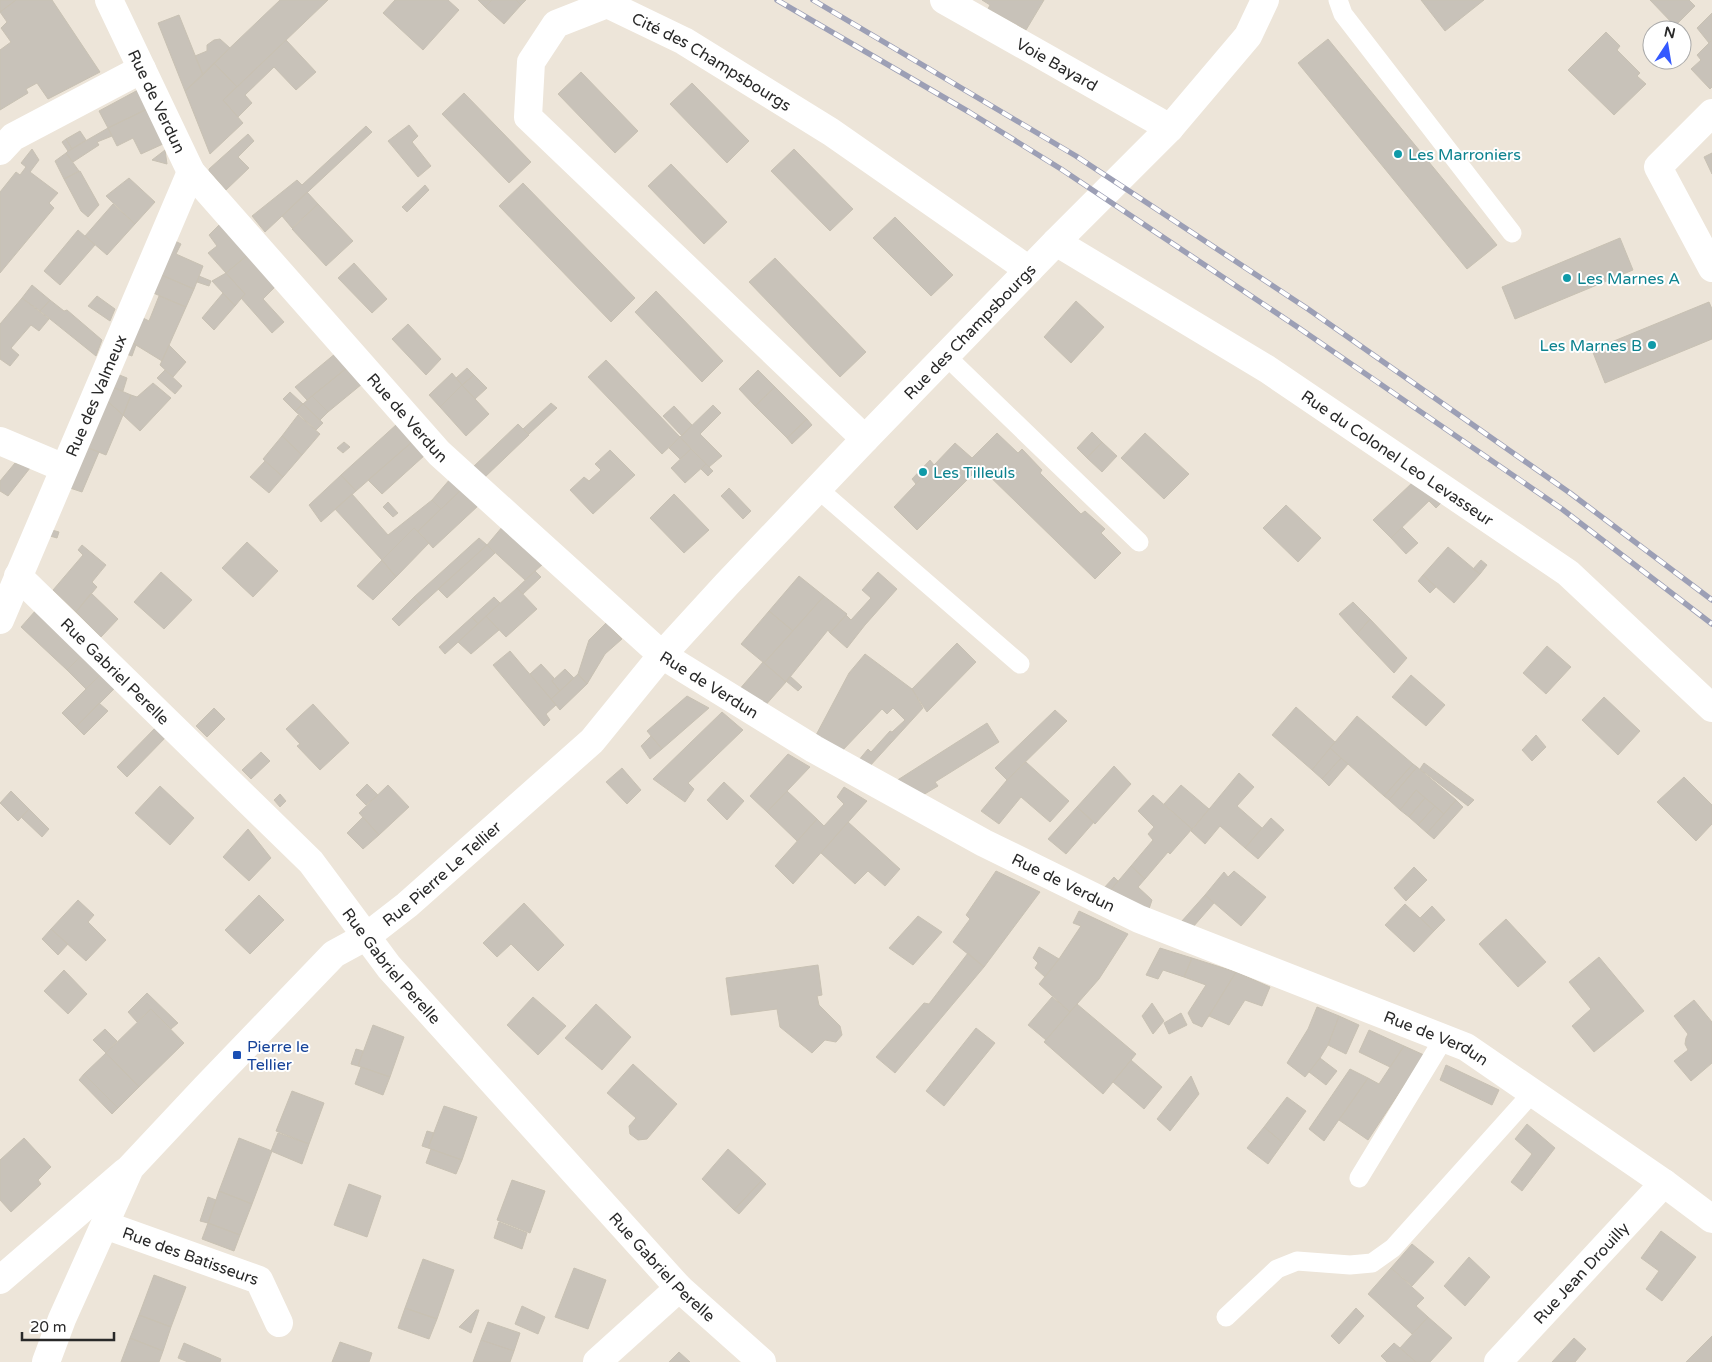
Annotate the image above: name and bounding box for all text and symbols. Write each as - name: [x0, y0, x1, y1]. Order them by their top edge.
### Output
- street label: Cité des Champsbourgs: [628, 8, 795, 116]
- north arrow: [1642, 20, 1692, 70]
- text: N: [1662, 23, 1677, 42]
- street label: Voie Bayard: [1012, 34, 1101, 96]
- street label: Rue de Verdun: [123, 46, 190, 157]
- place label: Les Marroniers: [1408, 145, 1521, 165]
- marker: Les Marroniers: [1392, 148, 1404, 160]
- street label: Rue des Champsbourgs: [900, 260, 1040, 404]
- place label: Les Marnes A: [1577, 269, 1680, 289]
- marker: Les Marnes A: [1561, 272, 1573, 284]
- street label: Rue des Valmeux: [62, 332, 131, 460]
- place label: Les Marnes B: [1540, 336, 1642, 356]
- marker: Les Marnes B: [1646, 339, 1658, 351]
- street label: Rue de Verdun: [362, 369, 452, 467]
- street label: Rue du Colonel Leo Levasseur: [1297, 386, 1498, 531]
- place label: Les Tilleuls: [933, 463, 1015, 483]
- marker: Les Tilleuls: [917, 466, 929, 478]
- street label: Rue Gabriel Perelle: [56, 614, 173, 729]
- street label: Rue de Verdun: [656, 647, 762, 723]
- street label: Rue Pierre Le Tellier: [379, 817, 506, 931]
- street label: Rue de Verdun: [1008, 849, 1118, 917]
- street label: Rue Gabriel Perelle: [338, 904, 445, 1029]
- street label: Rue de Verdun: [1381, 1007, 1492, 1070]
- place label: Pierre le Tellier: [247, 1037, 309, 1075]
- marker: Pierre le Tellier: [231, 1049, 243, 1061]
- street label: Rue Gabriel Perelle: [604, 1208, 719, 1326]
- street label: Rue Jean Drouilly: [1530, 1218, 1634, 1328]
- street label: Rue des Batisseurs: [119, 1223, 261, 1290]
- scale bar: [22, 1310, 115, 1342]
- text: 20 m: [30, 1318, 67, 1336]

